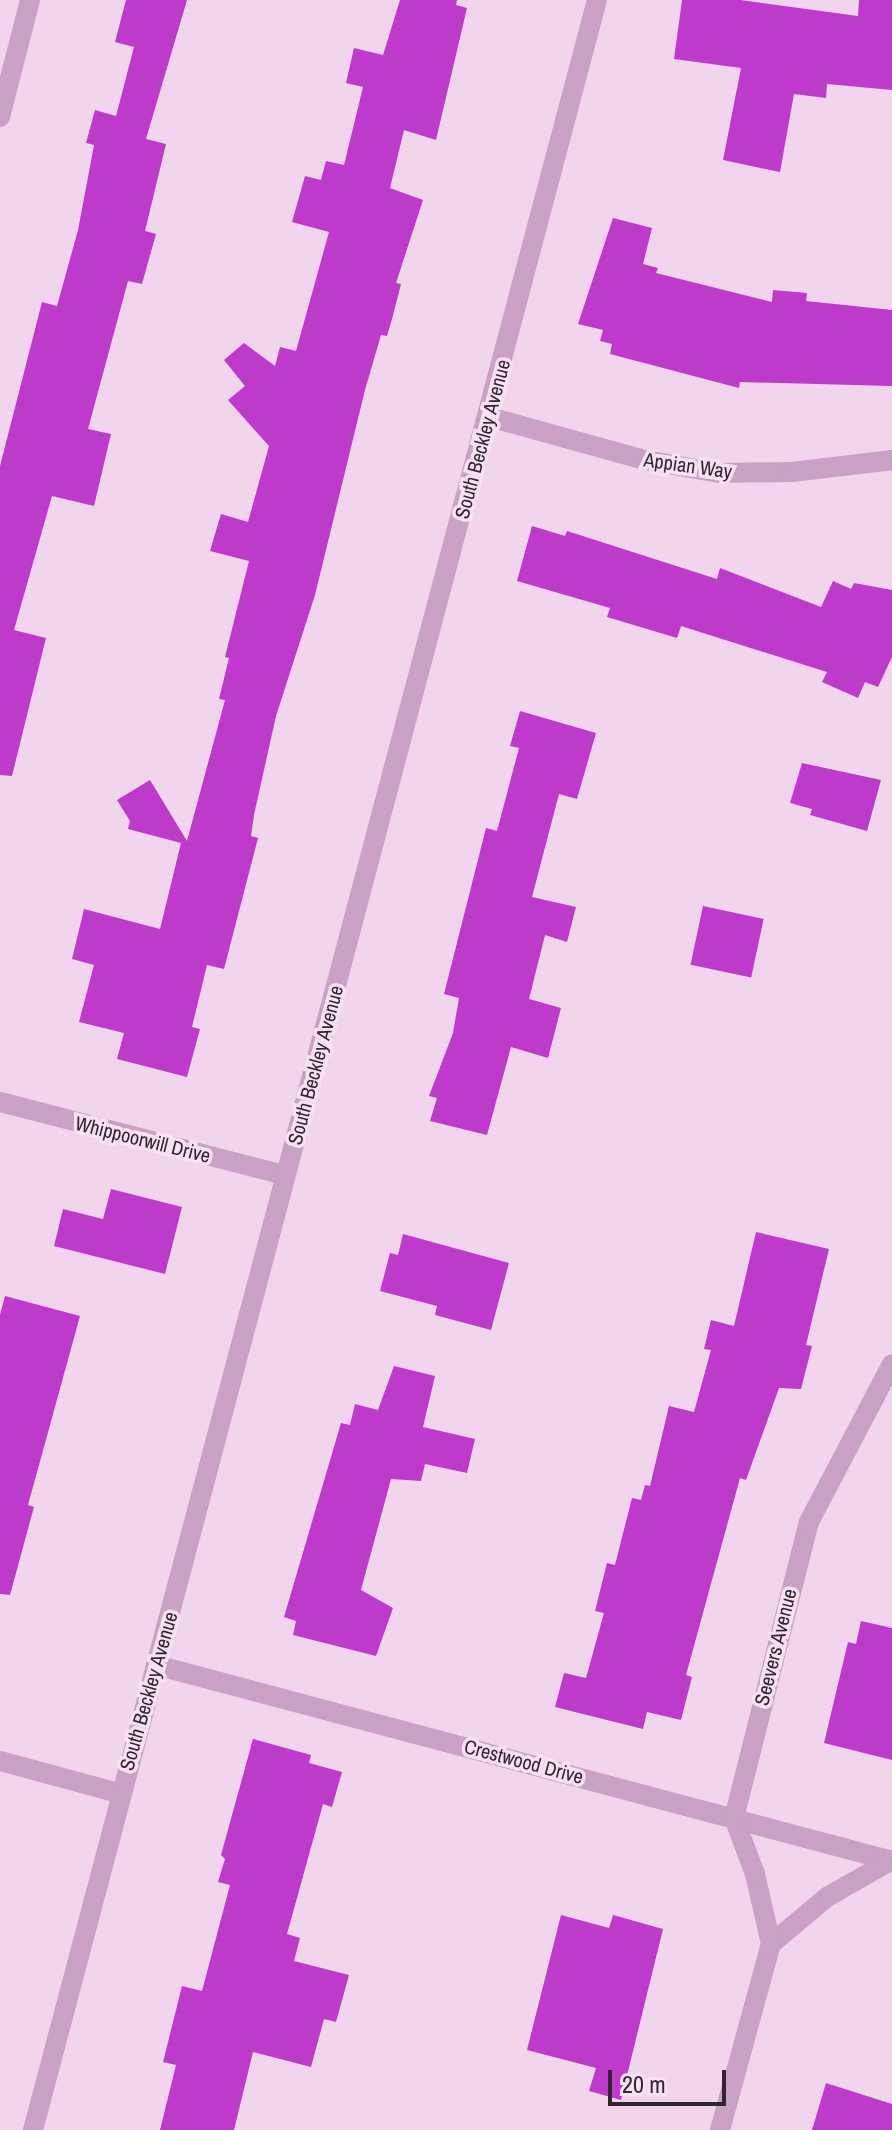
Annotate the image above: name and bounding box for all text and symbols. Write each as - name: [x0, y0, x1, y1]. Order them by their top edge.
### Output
- street label: South Beckley Avenue: [449, 356, 515, 522]
- street label: Appian Way: [642, 447, 734, 483]
- street label: South Beckley Avenue: [282, 982, 348, 1148]
- street label: Whippoorwill Drive: [73, 1111, 213, 1167]
- street label: Seevers Avenue: [749, 1586, 801, 1708]
- street label: South Beckley Avenue: [114, 1609, 182, 1773]
- street label: Crestwood Drive: [462, 1734, 586, 1788]
- scale bar: [612, 2054, 730, 2104]
- text: 20 m: [622, 2068, 666, 2100]

